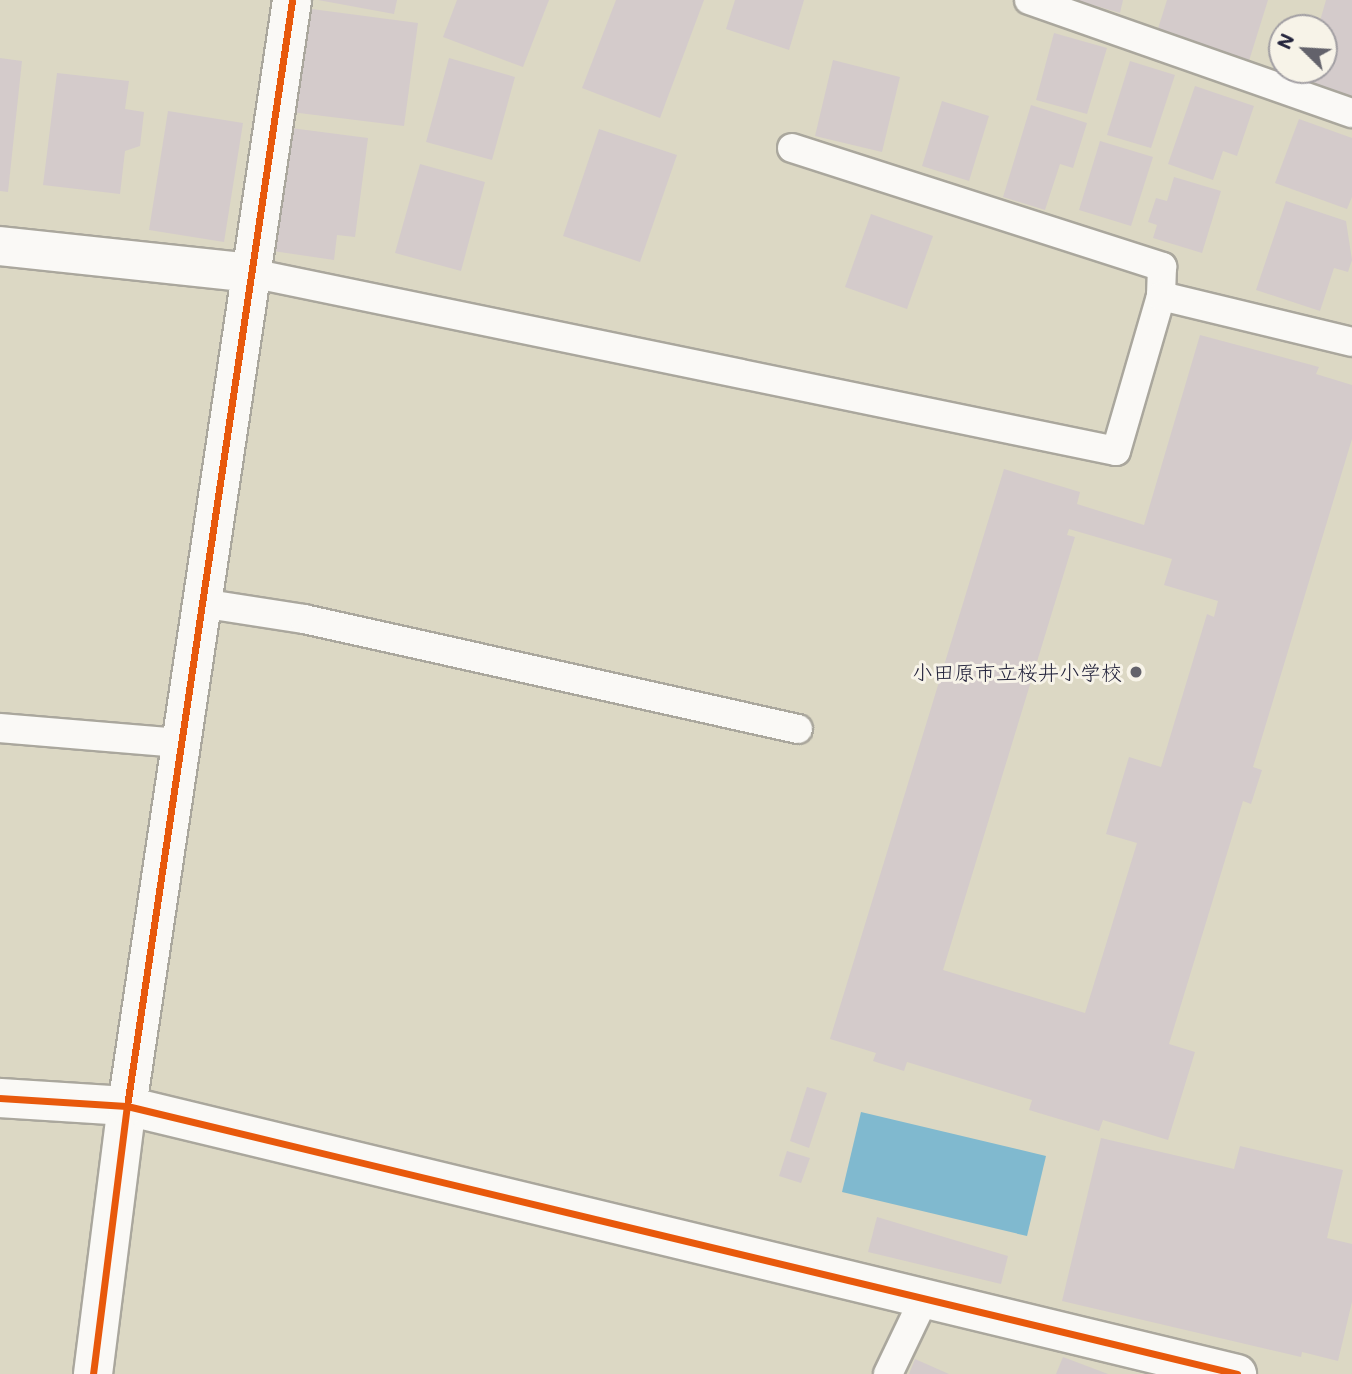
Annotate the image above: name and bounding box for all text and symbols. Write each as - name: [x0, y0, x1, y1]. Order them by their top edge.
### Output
- north arrow: [1268, 14, 1338, 84]
- text: N: [1271, 29, 1300, 53]
- place label: 小田原市立桜井小学校: [912, 659, 1122, 685]
- marker: 小田原市立桜井小学校: [1128, 664, 1144, 680]

